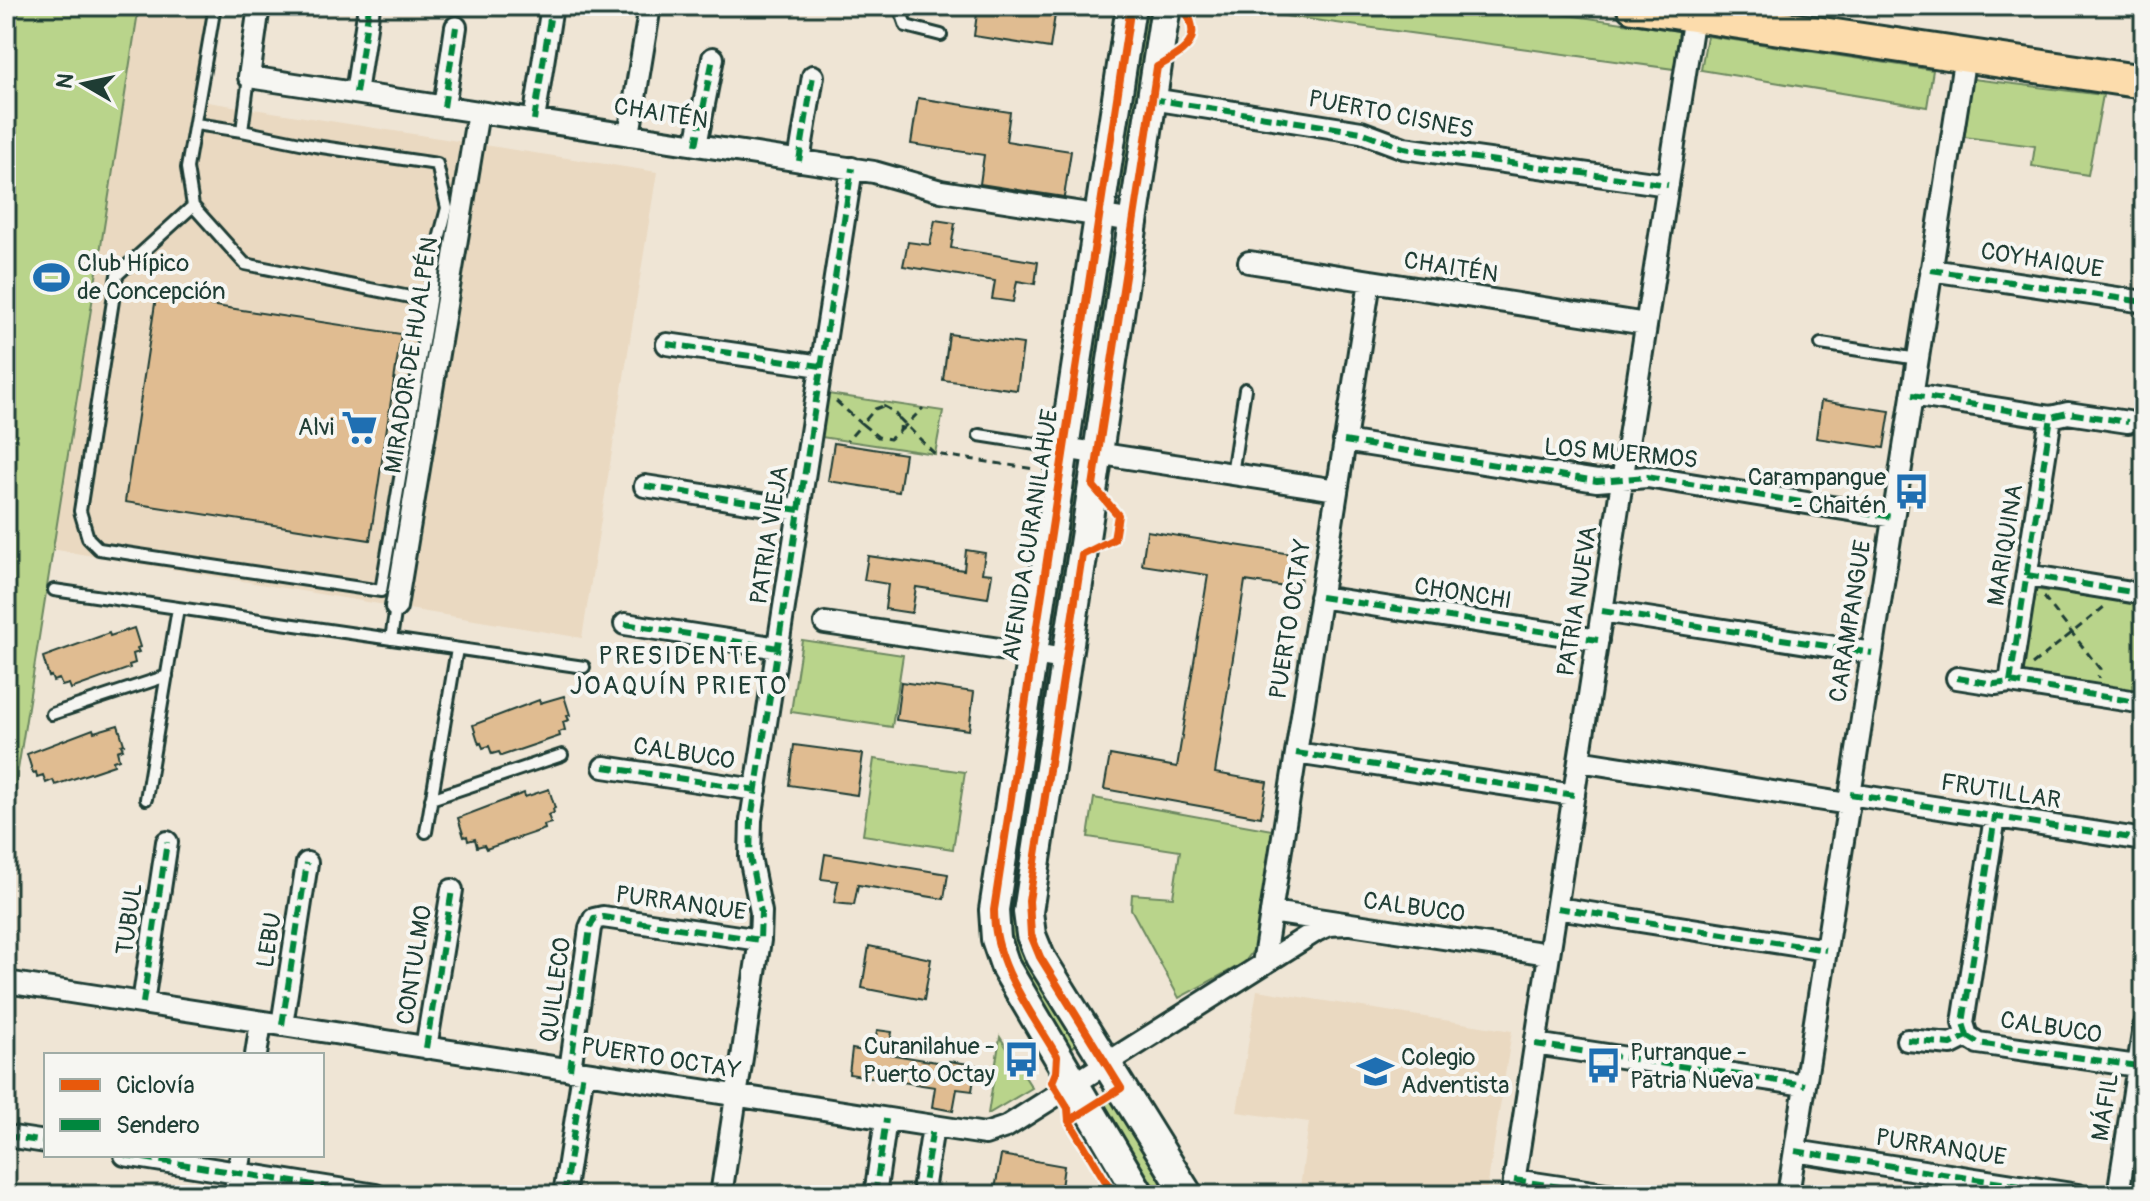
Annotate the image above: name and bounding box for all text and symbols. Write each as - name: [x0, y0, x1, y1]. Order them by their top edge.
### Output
- north arrow: [44, 44, 124, 124]
- text: N: [50, 71, 80, 91]
- street label: PUERTO CISNES: [1306, 84, 1476, 145]
- street label: CHAITÉN: [612, 92, 710, 135]
- street label: MIRADOR DE HUALPÉN: [378, 235, 444, 475]
- street label: COYHAIQUE: [1979, 237, 2105, 284]
- street label: CHAITÉN: [1402, 246, 1500, 289]
- place label: Club Hípico de Concepción: [77, 249, 226, 306]
- sports icon: Club Hípico de Concepción: [32, 258, 70, 296]
- street label: AVENIDA CURANILAHUE: [996, 407, 1065, 663]
- supermarket icon: Alvi: [341, 408, 379, 446]
- place label: Alvi: [298, 413, 334, 442]
- street label: LOS MUERMOS: [1543, 432, 1699, 475]
- place label: Carampangue - Chaitén: [1748, 463, 1886, 520]
- street label: PATRIA VIEJA: [744, 464, 795, 606]
- bus stop icon: Carampangue - Chaitén: [1893, 472, 1931, 510]
- street label: MARIQUINA: [1982, 482, 2029, 608]
- street label: PATRIA NUEVA: [1551, 524, 1604, 678]
- street label: PUERTO OCTAY: [1264, 537, 1317, 701]
- street label: CARAMPANGUE: [1823, 538, 1878, 704]
- street label: CHONCHI: [1412, 571, 1514, 615]
- district label: PRESIDENTE JOAQUÍN PRIETO: [570, 640, 788, 702]
- street label: CALBUCO: [631, 731, 737, 776]
- street label: FRUTILLAR: [1939, 768, 2063, 815]
- street label: PURRANQUE: [614, 880, 748, 927]
- street label: TUBUL: [110, 881, 149, 957]
- street label: CALBUCO: [1361, 886, 1467, 929]
- street label: CONTULMO: [391, 903, 438, 1027]
- street label: LEBU: [251, 910, 288, 970]
- street label: QUILLECO: [534, 936, 577, 1045]
- street label: CALBUCO: [1998, 1005, 2104, 1050]
- street label: PUERTO OCTAY: [579, 1032, 743, 1085]
- place label: Curanilahue - Puerto Octay: [863, 1032, 995, 1089]
- place label: Purranque - Patria Nueva: [1630, 1038, 1754, 1095]
- bus stop icon: Curanilahue - Puerto Octay: [1002, 1041, 1040, 1079]
- place label: Colegio Adventista: [1401, 1043, 1509, 1100]
- bus stop icon: Purranque - Patria Nueva: [1585, 1047, 1623, 1085]
- school or university icon: Colegio Adventista: [1356, 1052, 1394, 1090]
- legend: [44, 1053, 324, 1157]
- text: Ciclovía: [116, 1071, 195, 1100]
- street label: MÁFIL: [2086, 1071, 2125, 1143]
- text: Sendero: [116, 1111, 200, 1140]
- street label: PURRANQUE: [1874, 1123, 2008, 1172]

